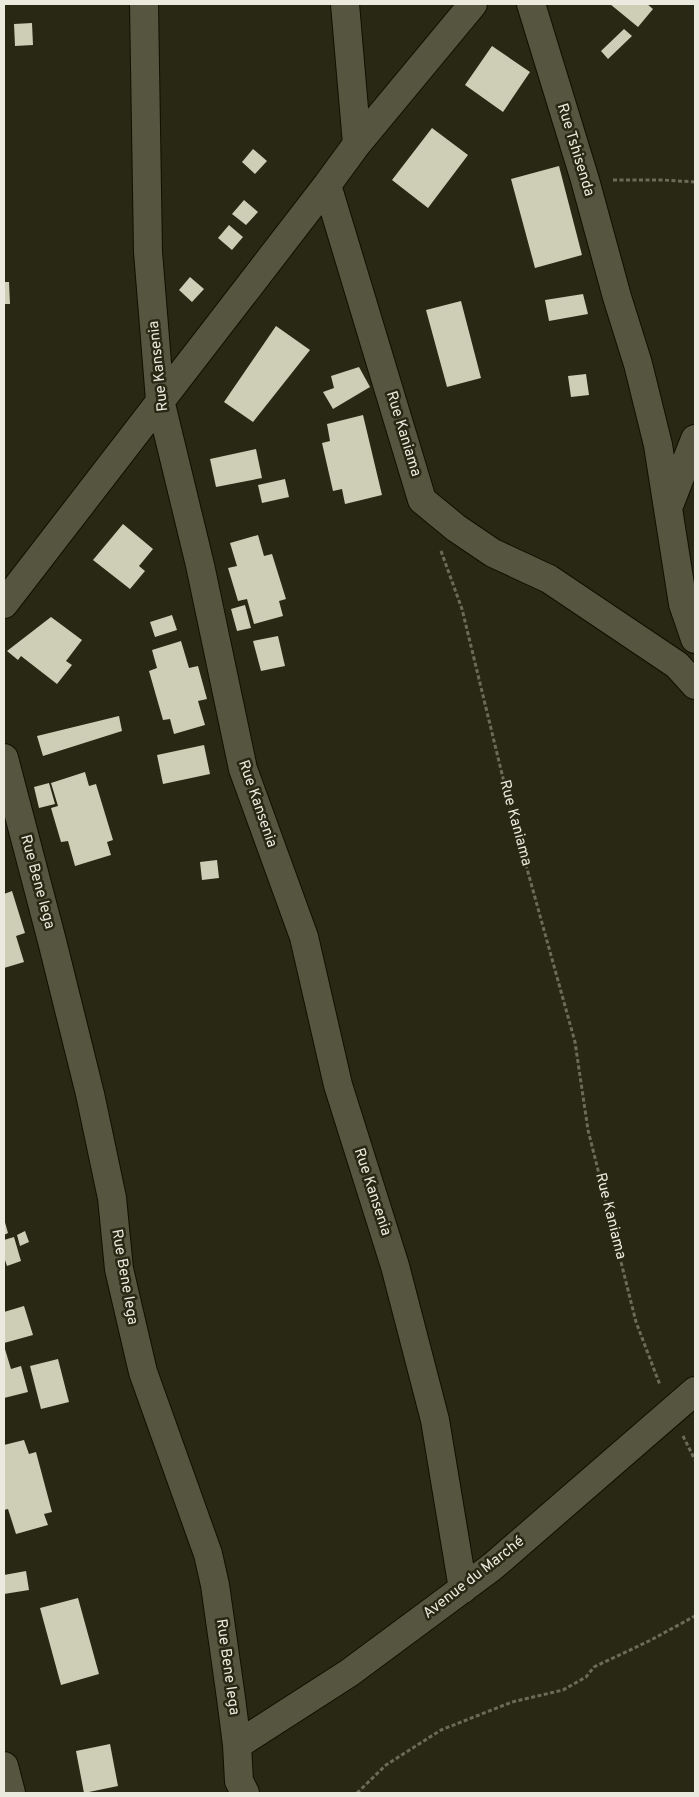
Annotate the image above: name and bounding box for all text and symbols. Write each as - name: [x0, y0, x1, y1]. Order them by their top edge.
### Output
- street label: Rue Tshisenda: [552, 101, 598, 199]
- street label: Rue Kansenia: [145, 320, 173, 412]
- street label: Rue Kaniama: [381, 389, 425, 479]
- street label: Rue Kansenia: [233, 758, 281, 850]
- street label: Rue Kaniama: [494, 778, 536, 868]
- street label: Rue Bene lega: [15, 833, 59, 931]
- street label: Rue Kansenia: [349, 1146, 395, 1238]
- street label: Rue Kaniama: [590, 1171, 630, 1261]
- street label: Rue Bene lega: [106, 1228, 142, 1326]
- street label: Avenue du Marché: [420, 1533, 528, 1623]
- street label: Rue Bene lega: [211, 1618, 243, 1716]

